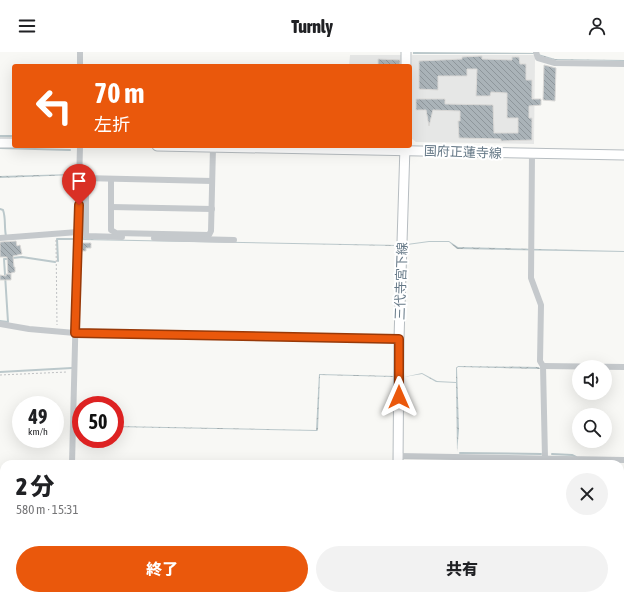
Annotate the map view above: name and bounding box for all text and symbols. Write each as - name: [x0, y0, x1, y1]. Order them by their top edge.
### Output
- icon: menu: [16, 15, 38, 37]
- icon: person: [586, 15, 608, 37]
- text: Turnly: [291, 16, 333, 37]
- text: 70 m: [94, 77, 144, 109]
- icon: left: [28, 80, 80, 132]
- text: 左折: [94, 114, 130, 135]
- street label: 国府正蓮寺線: [424, 143, 502, 161]
- pin: [62, 164, 96, 205]
- icon: arrive: [68, 170, 90, 192]
- street label: 三代寺宮下線: [392, 242, 410, 320]
- map controls: [572, 360, 612, 448]
- button: sound: [572, 360, 612, 400]
- position arrow: [378, 376, 420, 418]
- speed limit sign: 50: [72, 396, 124, 448]
- text: 49: [29, 405, 47, 428]
- button: search: [572, 408, 612, 448]
- text: km/h: [28, 426, 48, 437]
- text: 2 分: [16, 473, 55, 500]
- button: close: [566, 473, 608, 515]
- text: 580 m · 15:31: [16, 502, 79, 517]
- button: 終了: [16, 546, 308, 592]
- button: 共有: [316, 546, 608, 592]

